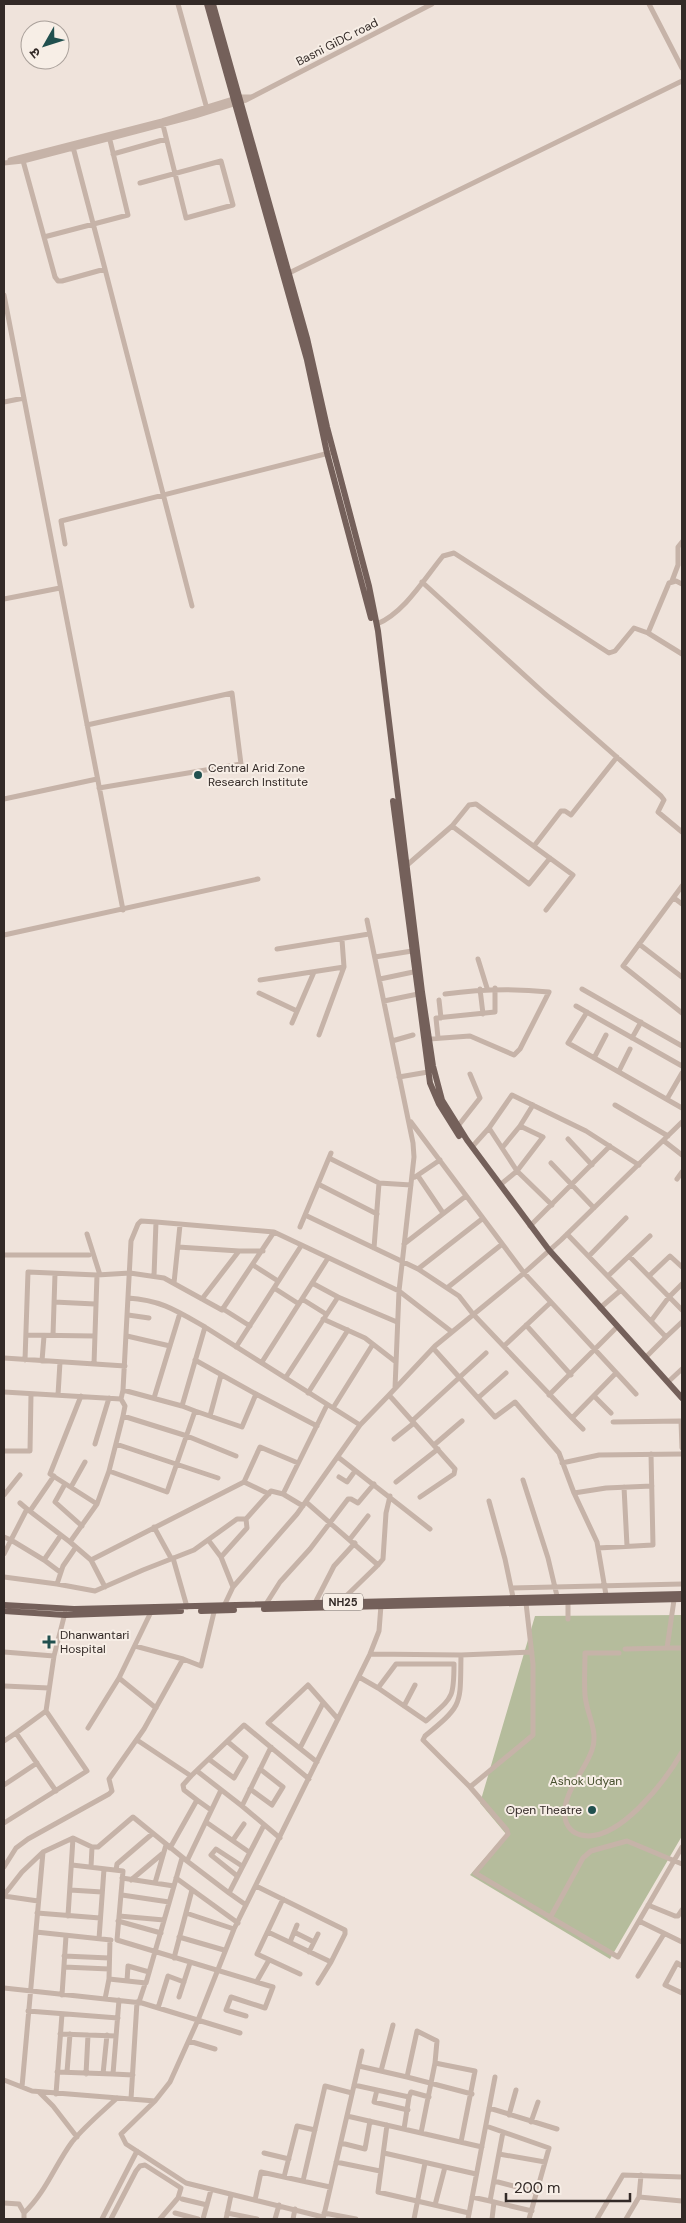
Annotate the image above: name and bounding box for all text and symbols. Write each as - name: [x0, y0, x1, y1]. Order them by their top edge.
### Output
- street label: Basni GiDC road: [293, 14, 381, 70]
- north arrow: [20, 20, 70, 70]
- text: उ: [25, 44, 44, 62]
- place label: Central Arid Zone Research Institute: [208, 760, 308, 790]
- marker: Central Arid Zone Research Institute: [192, 769, 204, 781]
- road number: NH25: [323, 1594, 363, 1610]
- place label: Dhanwantari Hospital: [60, 1627, 130, 1657]
- marker: Dhanwantari Hospital: [42, 1635, 56, 1649]
- park label: Ashok Udyan: [550, 1773, 622, 1789]
- place label: Open Theatre: [506, 1802, 582, 1818]
- marker: Open Theatre: [586, 1804, 598, 1816]
- scale bar: [506, 2170, 630, 2202]
- text: 200 m: [514, 2178, 560, 2198]

